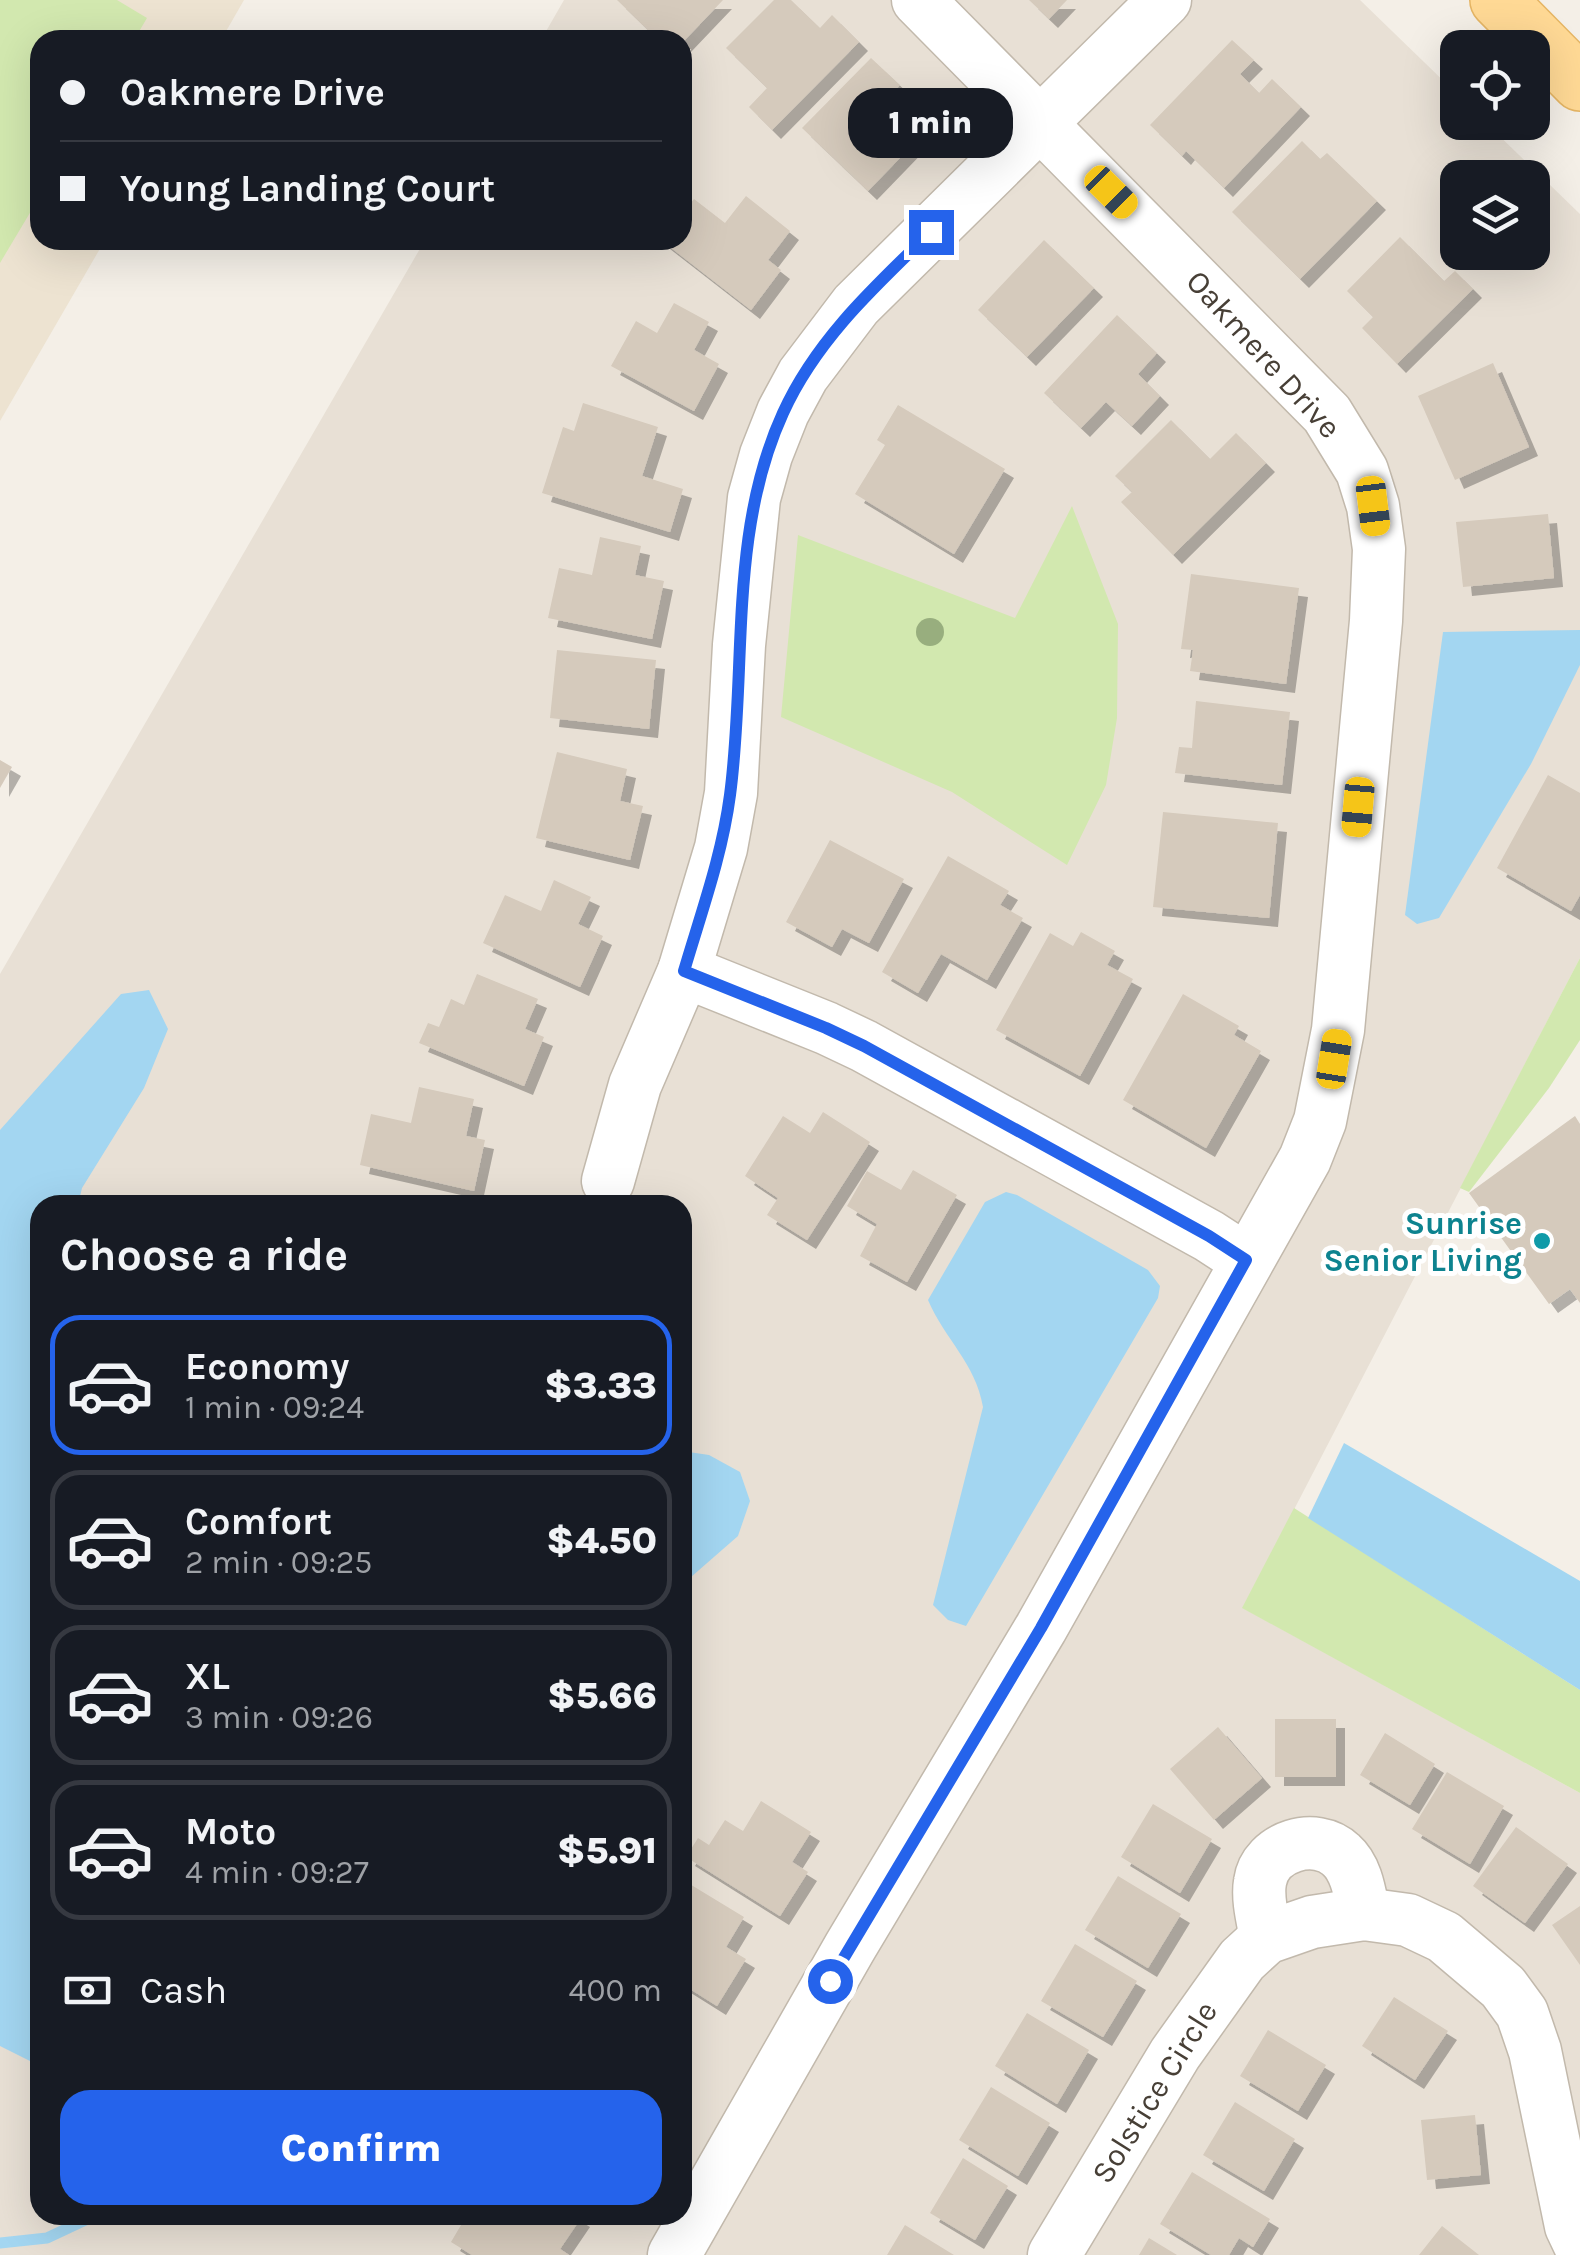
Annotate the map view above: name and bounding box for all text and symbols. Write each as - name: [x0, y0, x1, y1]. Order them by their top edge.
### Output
- map controls: [1440, 30, 1550, 270]
- button: locate: [1440, 30, 1550, 140]
- text: Oakmere Drive: [120, 70, 385, 115]
- callout: 1 min: [848, 87, 1014, 157]
- text: 1 min: [889, 104, 972, 141]
- car: [1079, 160, 1143, 224]
- button: layers: [1440, 160, 1550, 270]
- text: Young Landing Court: [120, 166, 495, 211]
- route end: [909, 210, 954, 255]
- street label: Oakmere Drive: [1179, 263, 1349, 446]
- car: [1354, 474, 1392, 538]
- car: [1340, 776, 1376, 838]
- car: [1314, 1027, 1354, 1091]
- place label: Sunrise Senior Living: [1323, 1205, 1522, 1279]
- text: Choose a ride: [60, 1229, 348, 1281]
- marker: Sunrise Senior Living: [1531, 1230, 1553, 1252]
- icon: car: [65, 1340, 155, 1430]
- text: Economy: [185, 1344, 349, 1389]
- text: $3.33: [544, 1363, 657, 1408]
- text: 1 min · 09:24: [185, 1389, 364, 1426]
- icon: car: [65, 1495, 155, 1585]
- text: Comfort: [185, 1499, 332, 1544]
- text: $4.50: [546, 1518, 657, 1563]
- text: 2 min · 09:25: [185, 1544, 372, 1581]
- icon: car: [65, 1650, 155, 1740]
- text: XL: [185, 1654, 230, 1699]
- text: $5.66: [547, 1673, 657, 1718]
- text: 3 min · 09:26: [185, 1699, 373, 1736]
- icon: car: [65, 1805, 155, 1895]
- text: Moto: [185, 1809, 276, 1854]
- text: $5.91: [557, 1828, 657, 1873]
- text: 4 min · 09:27: [185, 1854, 369, 1891]
- route start: [808, 1959, 853, 2004]
- icon: cash: [60, 1963, 115, 2018]
- text: Cash: [140, 1968, 227, 2013]
- text: 400 m: [569, 1972, 662, 2009]
- street label: Solstice Circle: [1084, 1995, 1225, 2190]
- button: Confirm: [60, 2090, 662, 2205]

